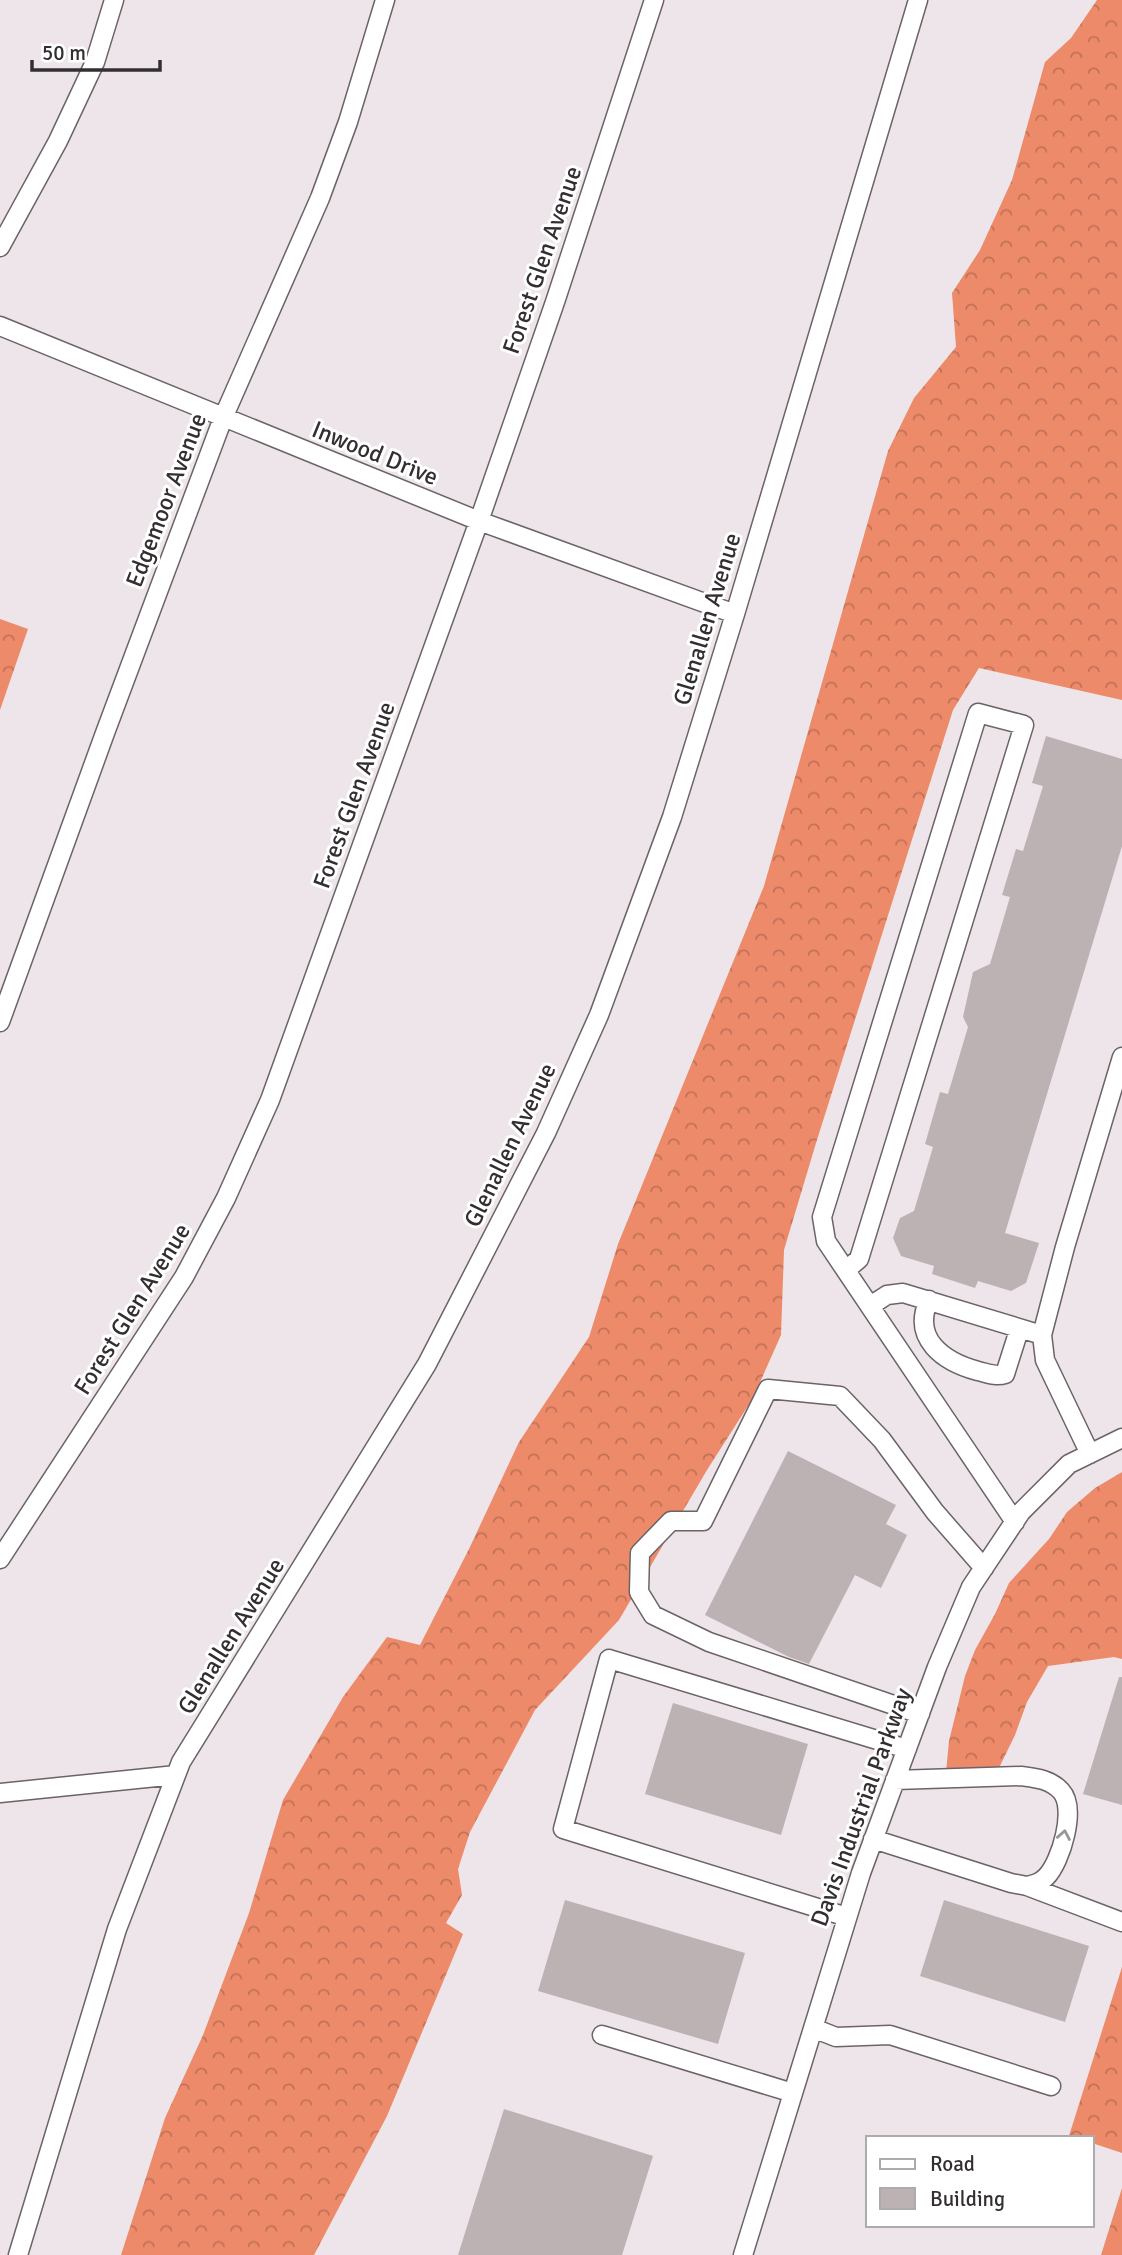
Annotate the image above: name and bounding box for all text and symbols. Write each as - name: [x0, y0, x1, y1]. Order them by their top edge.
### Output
- scale bar: [32, 28, 159, 72]
- text: 50 m: [42, 40, 86, 66]
- street label: Forest Glen Avenue: [496, 162, 588, 358]
- street label: Edgemoor Avenue: [119, 409, 213, 591]
- street label: Inwood Drive: [308, 414, 442, 492]
- street label: Glenallen Avenue: [667, 529, 747, 709]
- street label: Forest Glen Avenue: [306, 698, 402, 892]
- street label: Glenallen Avenue: [457, 1058, 563, 1232]
- street label: Forest Glen Avenue: [67, 1218, 197, 1400]
- street label: Glenallen Avenue: [171, 1552, 291, 1720]
- street label: Davis Industrial Parkway: [804, 1684, 918, 1930]
- one-way arrow: [1056, 1829, 1071, 1841]
- legend: [866, 2136, 1094, 2227]
- text: Road: [930, 2151, 975, 2177]
- text: Building: [930, 2186, 1005, 2212]

